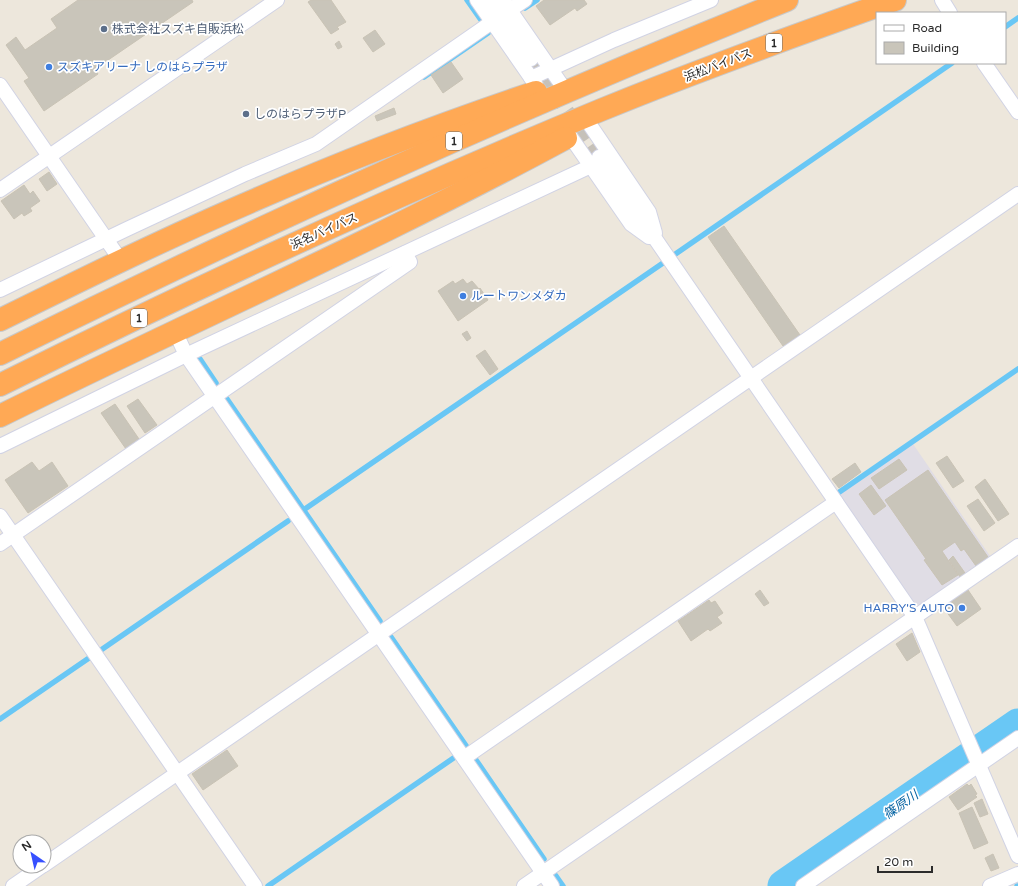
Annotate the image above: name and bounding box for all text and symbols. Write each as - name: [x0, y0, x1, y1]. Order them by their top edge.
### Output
- legend: [876, 12, 1006, 64]
- text: Road: [912, 21, 942, 35]
- place label: 株式会社スズキ自販浜松: [112, 22, 244, 36]
- marker: 株式会社スズキ自販浜松: [99, 24, 109, 34]
- road number: 1: [766, 34, 782, 52]
- text: Building: [912, 41, 959, 55]
- street label: 浜松バイパス: [682, 46, 754, 84]
- place label: スズキアリーナ しのはらプラザ: [57, 60, 228, 74]
- marker: スズキアリーナ しのはらプラザ: [44, 62, 54, 72]
- place label: しのはらプラザP: [254, 107, 346, 121]
- marker: しのはらプラザP: [241, 109, 251, 119]
- road number: 1: [446, 132, 462, 150]
- street label: 浜名バイパス: [288, 210, 360, 252]
- place label: ルートワンメダカ: [471, 289, 567, 303]
- marker: ルートワンメダカ: [458, 291, 468, 301]
- road number: 1: [131, 309, 147, 327]
- place label: HARRY'S AUTO: [863, 601, 954, 615]
- marker: HARRY'S AUTO: [957, 603, 967, 613]
- water label: 篠原川: [880, 786, 923, 823]
- north arrow: [12, 834, 52, 874]
- text: N: [19, 838, 34, 854]
- scale bar: [878, 848, 932, 874]
- text: 20 m: [884, 855, 913, 869]

